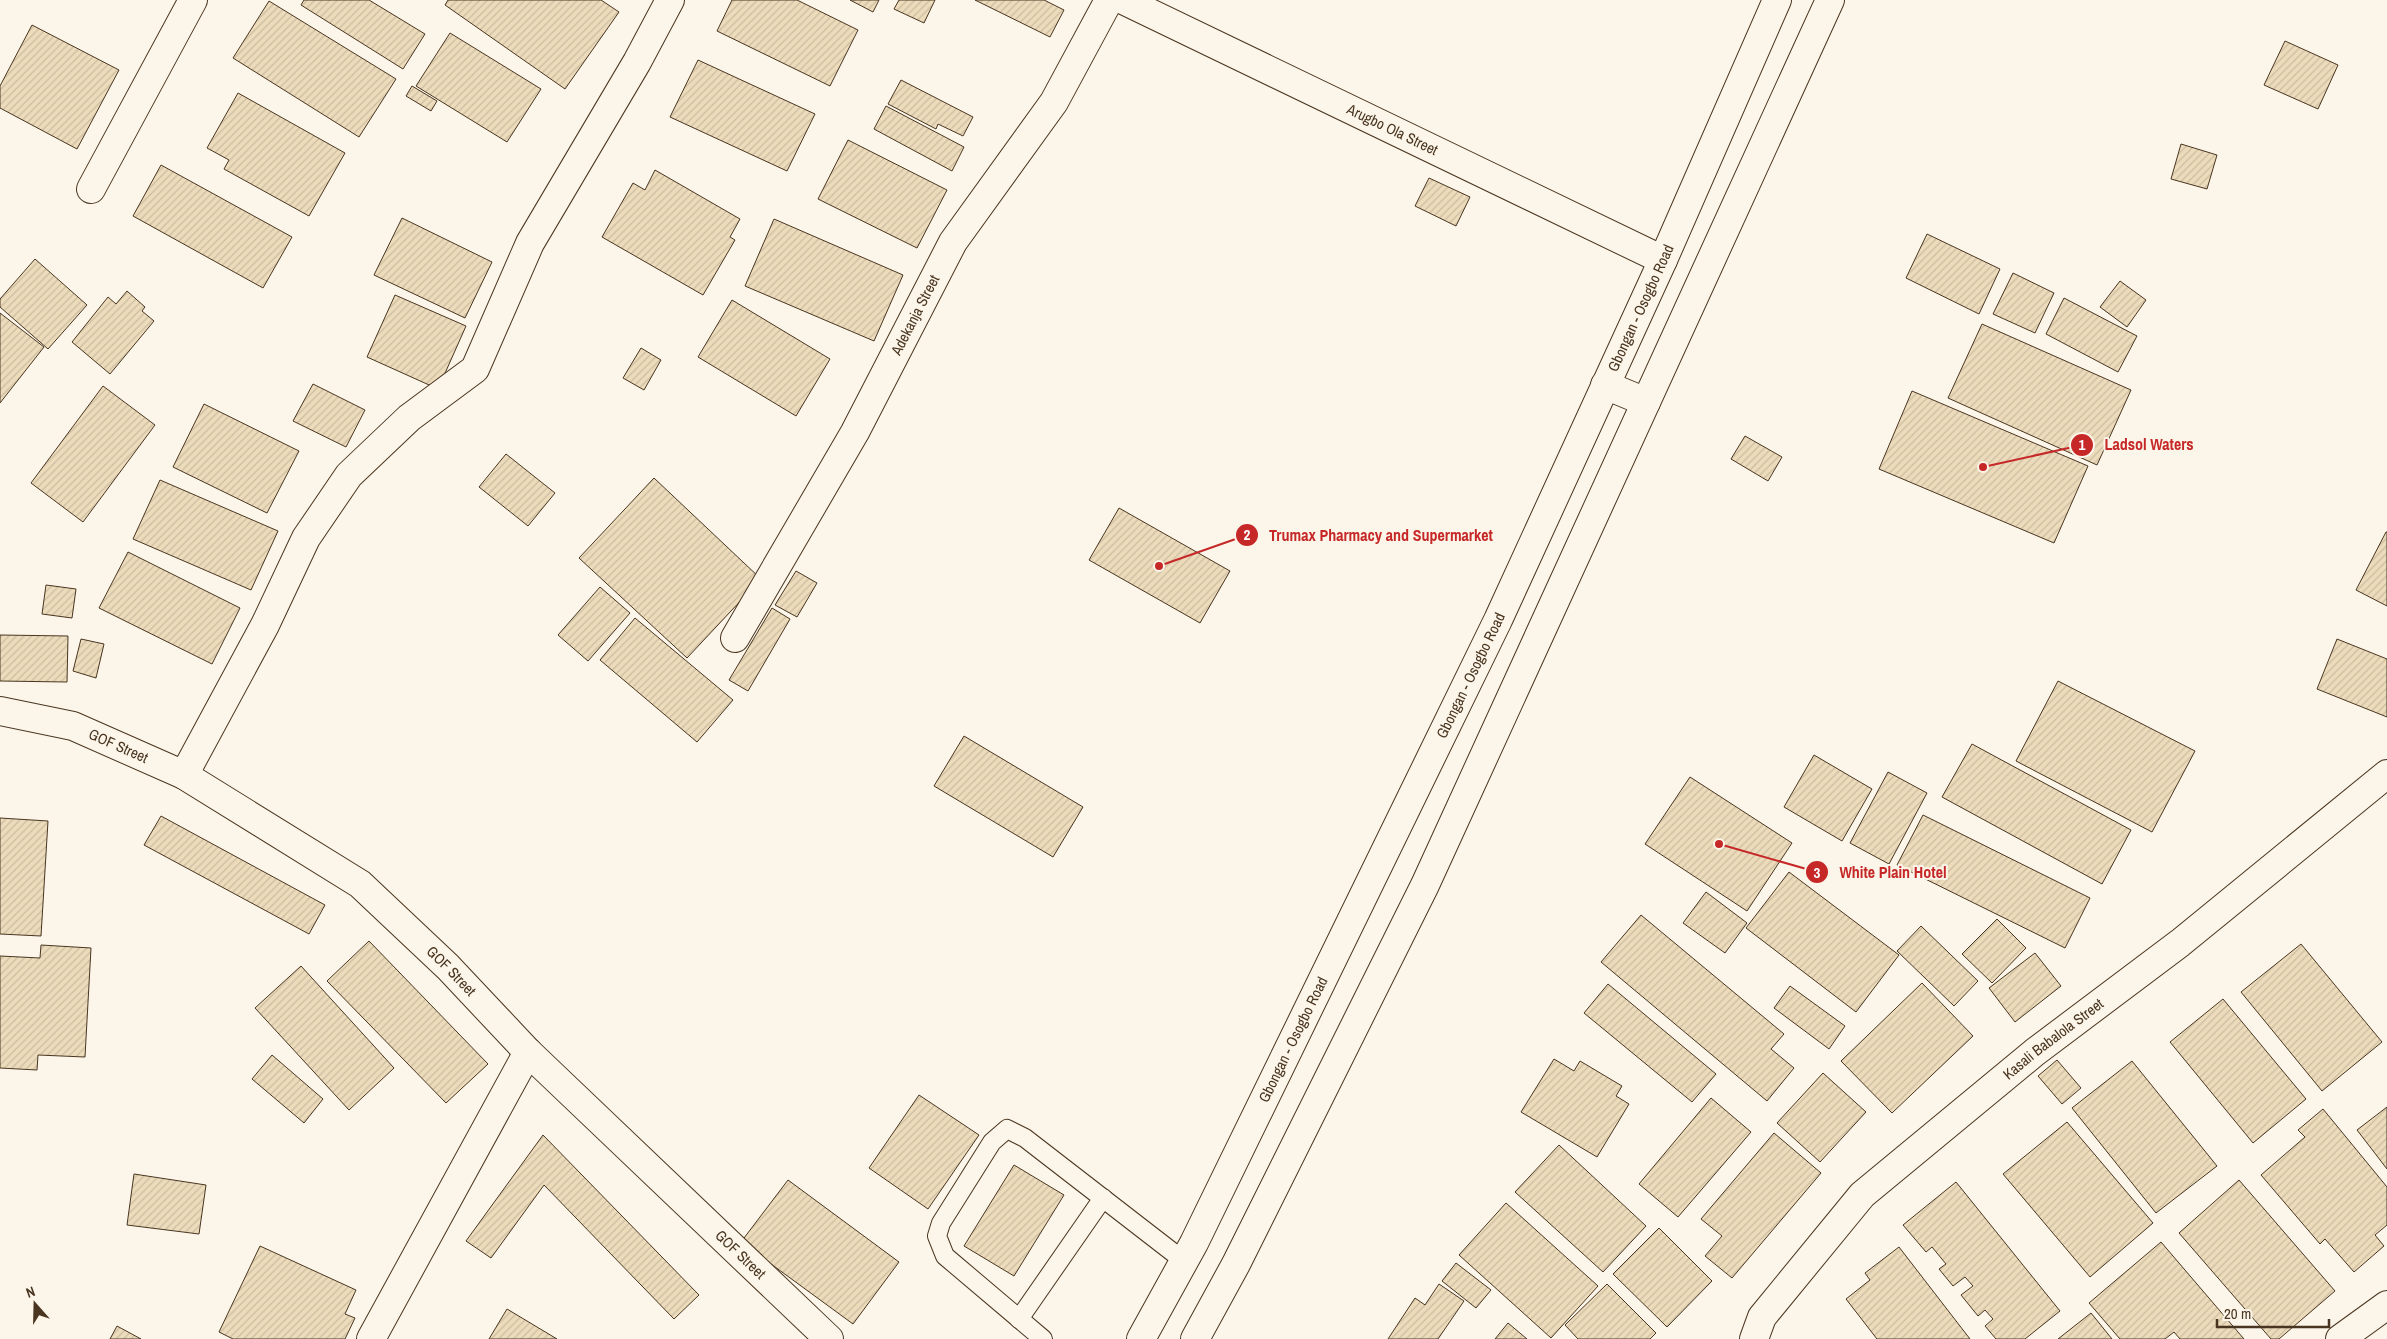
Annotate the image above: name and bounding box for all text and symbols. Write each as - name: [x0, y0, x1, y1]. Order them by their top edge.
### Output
- street label: Arugbo Ola Street: [1343, 98, 1442, 160]
- street label: Gbongan - Osogbo Road: [1602, 241, 1679, 375]
- street label: Adekanja Street: [885, 271, 945, 359]
- callout: Ladsol Waters: [2069, 429, 2203, 460]
- text: Ladsol Waters: [2104, 433, 2194, 455]
- text: 1: [2079, 434, 2086, 455]
- callout: Trumax Pharmacy and Supermarket: [1234, 519, 1503, 550]
- text: 2: [1244, 524, 1251, 545]
- text: Trumax Pharmacy and Supermarket: [1269, 524, 1494, 546]
- street label: Gbongan - Osogbo Road: [1431, 609, 1510, 742]
- street label: GOF Street: [85, 723, 152, 768]
- callout: White Plain Hotel: [1805, 857, 1957, 888]
- text: White Plain Hotel: [1839, 861, 1947, 883]
- text: 3: [1814, 862, 1821, 883]
- street label: GOF Street: [422, 941, 482, 1001]
- street label: Gbongan - Osogbo Road: [1253, 973, 1332, 1106]
- street label: Kasali Babalola Street: [1998, 993, 2108, 1084]
- street label: GOF Street: [711, 1225, 771, 1284]
- north arrow: [10, 1279, 60, 1329]
- text: N: [24, 1282, 38, 1302]
- scale bar: [2217, 1296, 2330, 1328]
- text: 20 m: [2224, 1303, 2251, 1324]

